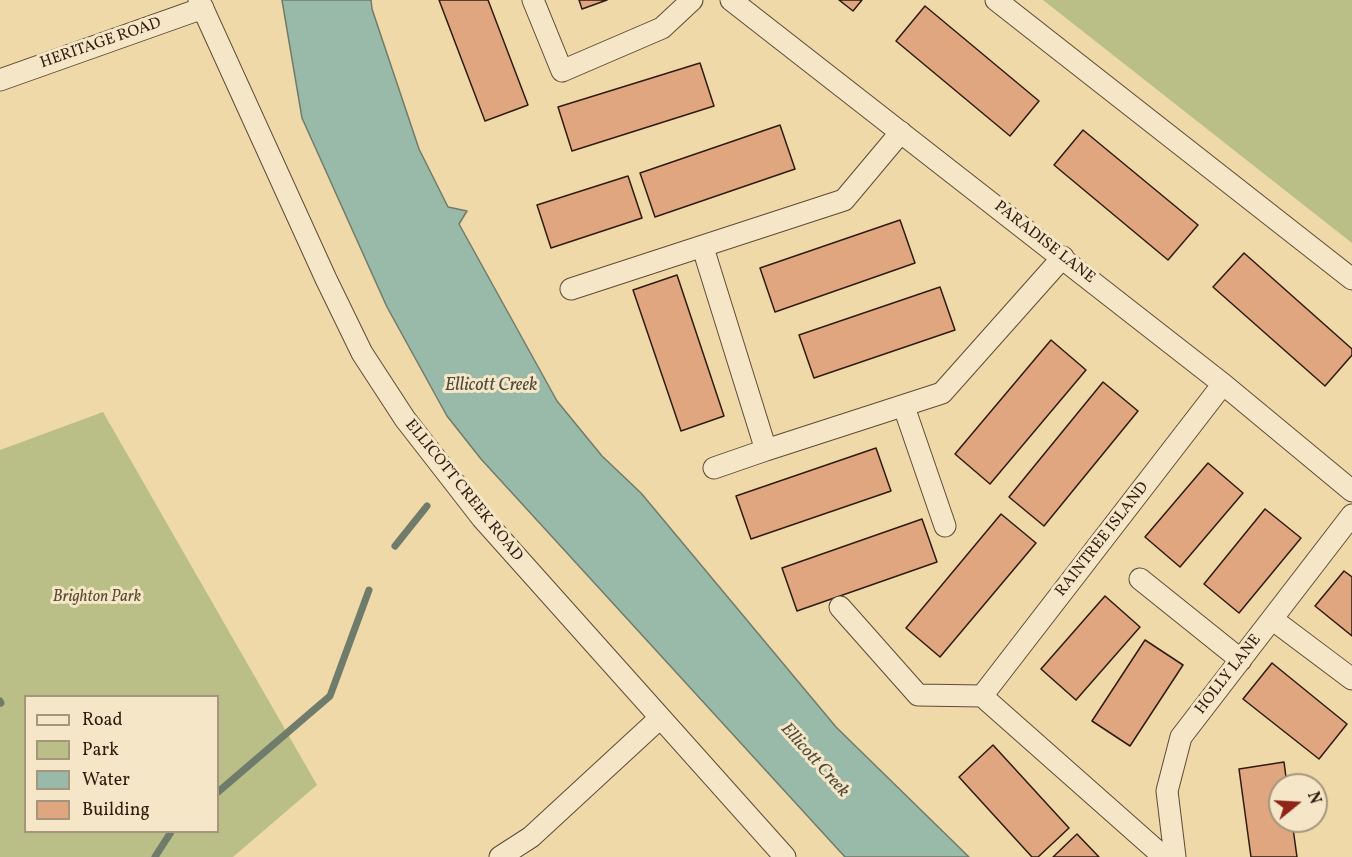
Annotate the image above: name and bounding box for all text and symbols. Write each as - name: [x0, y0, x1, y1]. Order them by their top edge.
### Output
- street label: HERITAGE ROAD: [38, 14, 164, 74]
- street label: PARADISE LANE: [990, 198, 1098, 288]
- water label: Ellicott Creek: [445, 376, 537, 398]
- street label: ELLICOTT CREEK ROAD: [400, 416, 526, 566]
- street label: RAINTREE ISLAND: [1052, 479, 1154, 601]
- park label: Brighton Park: [53, 588, 141, 608]
- street label: HOLLY LANE: [1192, 631, 1266, 719]
- legend: [24, 695, 219, 833]
- text: Road: [82, 708, 123, 733]
- water label: Ellicott Creek: [775, 719, 853, 803]
- text: Park: [82, 738, 119, 763]
- text: Water: [82, 768, 130, 793]
- north arrow: [1268, 773, 1328, 833]
- text: N: [1301, 789, 1325, 807]
- text: Building: [82, 798, 150, 823]

